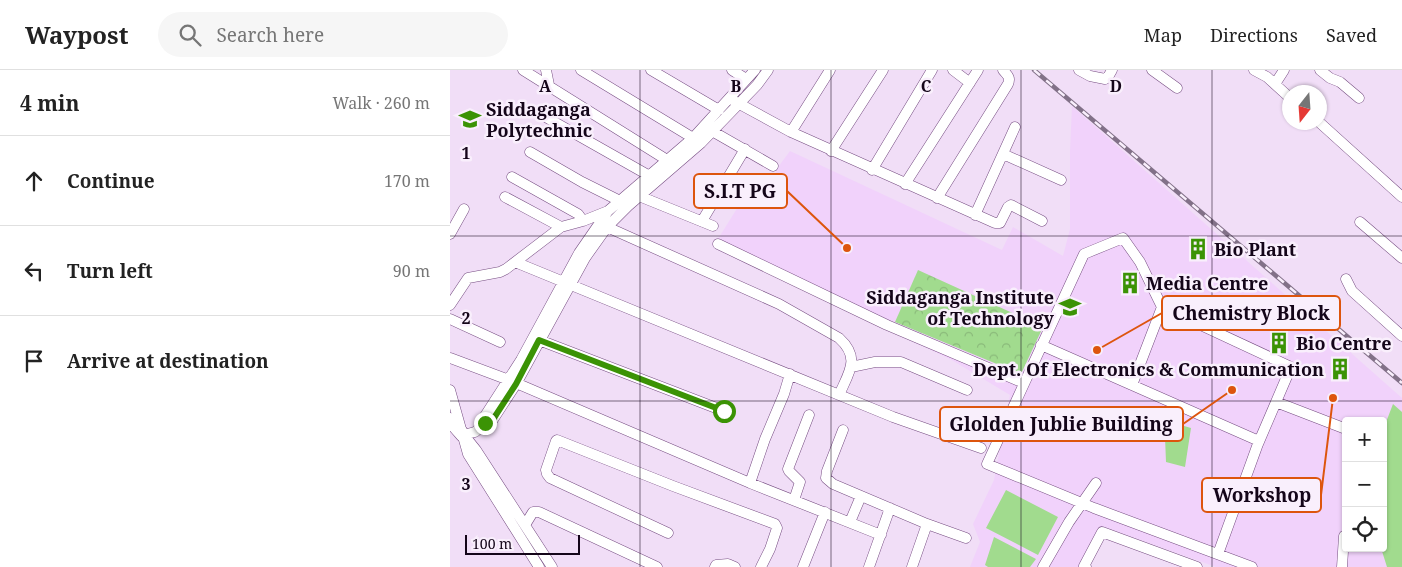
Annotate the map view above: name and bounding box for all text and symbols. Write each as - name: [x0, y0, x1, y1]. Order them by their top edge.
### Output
- search box: [158, 12, 508, 57]
- text: Waypost: [25, 18, 128, 51]
- icon: search: [176, 21, 204, 49]
- text: Search here: [216, 22, 324, 48]
- text: Map: [1144, 23, 1182, 47]
- text: Directions: [1210, 23, 1298, 47]
- text: Saved: [1326, 23, 1377, 47]
- text: A: [539, 75, 552, 97]
- text: B: [731, 75, 742, 97]
- text: C: [921, 75, 932, 97]
- text: D: [1110, 75, 1122, 97]
- north arrow: [1282, 85, 1327, 130]
- text: 4 min: [20, 89, 79, 117]
- text: Walk · 260 m: [333, 92, 430, 114]
- place label: Siddaganga Polytechnic: [486, 97, 592, 142]
- school or university icon: Siddaganga Polytechnic: [457, 106, 483, 132]
- text: 1: [461, 142, 471, 164]
- icon: ahead: [20, 167, 48, 195]
- text: Continue: [67, 168, 155, 194]
- text: 170 m: [384, 170, 430, 192]
- callout: S.I.T PG: [694, 174, 787, 208]
- text: S.I.T PG: [704, 178, 776, 204]
- building icon: Bio Plant: [1185, 236, 1211, 262]
- place label: Bio Plant: [1214, 237, 1296, 261]
- icon: left: [20, 257, 48, 285]
- text: Turn left: [67, 258, 153, 284]
- text: 90 m: [393, 260, 430, 282]
- building icon: Media Centre: [1117, 270, 1143, 296]
- place label: Media Centre: [1146, 271, 1268, 295]
- place label: Siddaganga Institute of Technology: [866, 285, 1055, 330]
- school or university icon: Siddaganga Institute of Technology: [1057, 294, 1083, 320]
- callout: Chemistry Block: [1162, 296, 1340, 330]
- text: Chemistry Block: [1172, 300, 1331, 326]
- text: 2: [461, 307, 471, 329]
- building icon: Bio Centre: [1266, 330, 1292, 356]
- place label: Bio Centre: [1296, 331, 1392, 355]
- icon: arrive: [20, 347, 48, 375]
- text: Arrive at destination: [67, 348, 269, 374]
- building icon: Dept. Of Electronics & Communication: [1327, 356, 1353, 382]
- place label: Dept. Of Electronics & Communication: [973, 357, 1324, 381]
- route start: [713, 400, 736, 423]
- callout: Glolden Jublie Building: [940, 407, 1183, 441]
- text: Glolden Jublie Building: [949, 411, 1173, 437]
- route end: [474, 412, 497, 435]
- map controls: [1342, 417, 1387, 552]
- button: +: [1342, 417, 1387, 462]
- button: −: [1342, 462, 1387, 507]
- text: 3: [461, 473, 471, 495]
- callout: Workshop: [1202, 478, 1321, 512]
- text: Workshop: [1213, 482, 1311, 508]
- button: locate: [1342, 507, 1387, 552]
- scale bar: [465, 532, 580, 555]
- text: 100 m: [472, 534, 512, 553]

